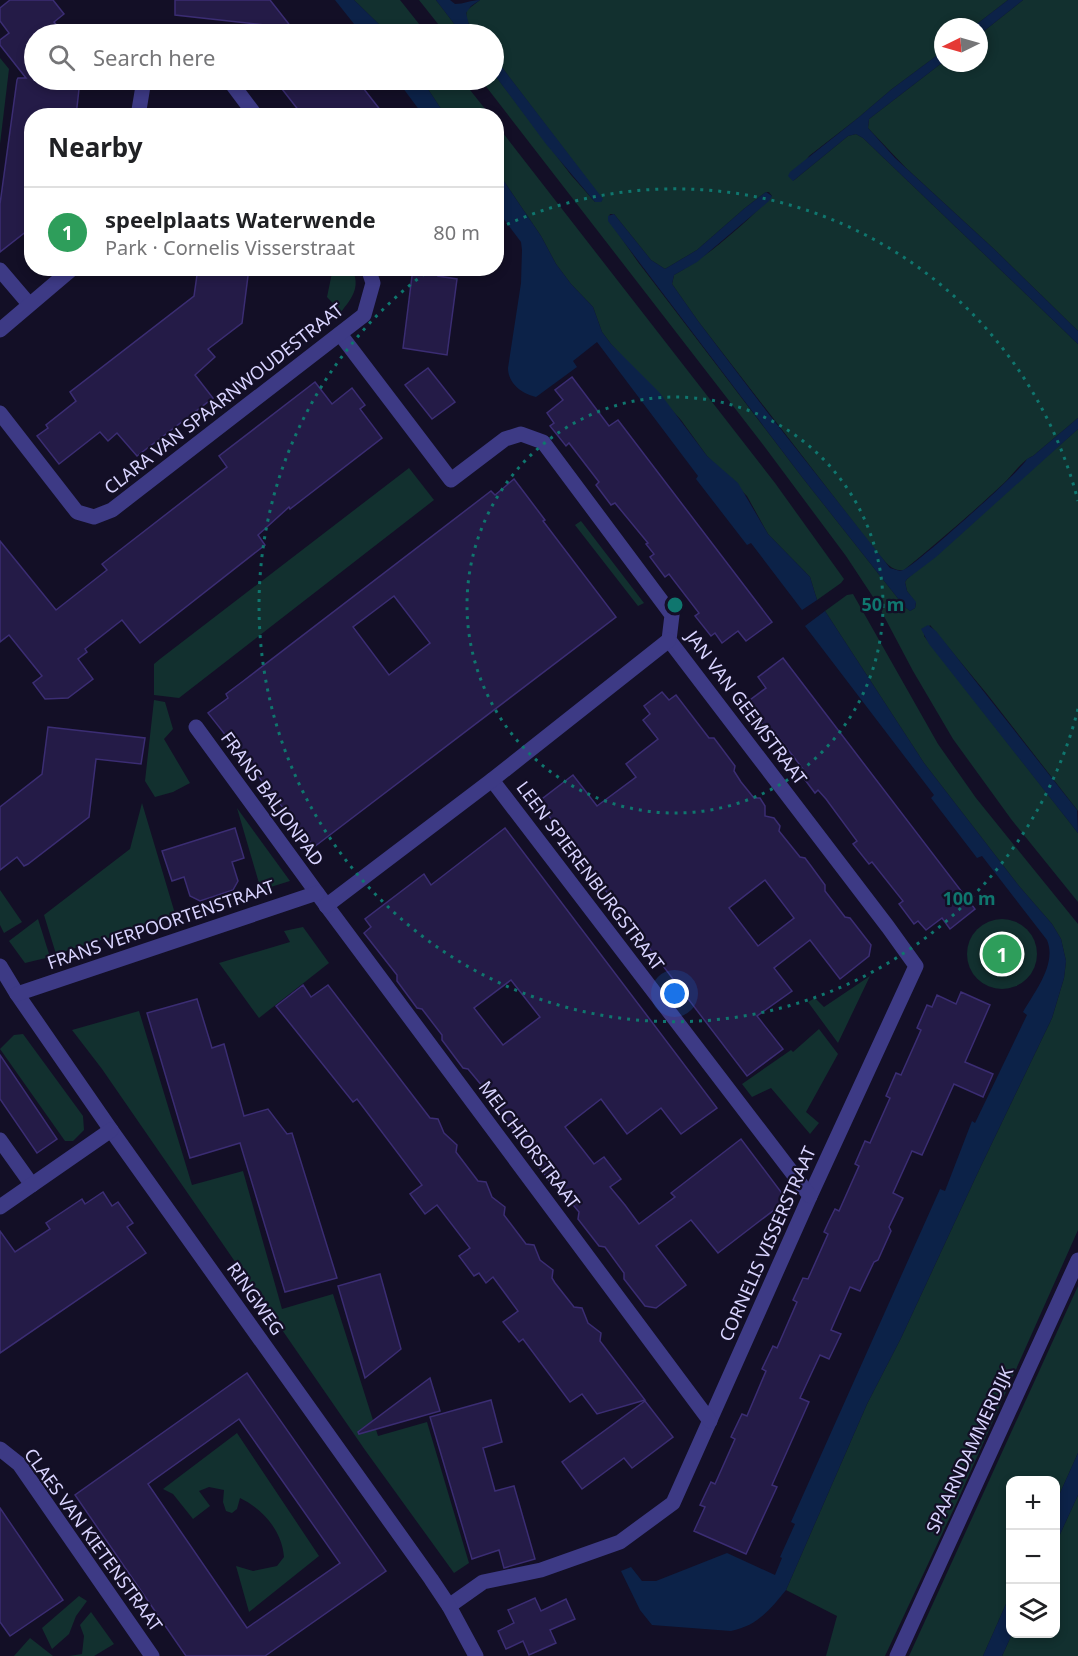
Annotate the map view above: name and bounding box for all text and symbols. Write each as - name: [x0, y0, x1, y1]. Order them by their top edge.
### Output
- north arrow: [934, 18, 988, 72]
- search box: [24, 24, 504, 90]
- icon: search: [45, 41, 78, 74]
- text: Search here: [93, 42, 215, 72]
- text: Nearby: [48, 129, 143, 165]
- text: speelplaats Waterwende: [105, 204, 376, 234]
- text: 1: [62, 219, 73, 246]
- text: 80 m: [433, 219, 480, 246]
- text: Park · Cornelis Visserstraat: [105, 234, 355, 261]
- street label: CLARA VAN SPAARNWOUDESTRAAT: [99, 297, 348, 499]
- text: 50 m: [862, 592, 904, 616]
- centre of rings: [665, 595, 685, 615]
- street label: JAN VAN GEEMSTRAAT: [680, 624, 813, 789]
- street label: FRANS BALJONPAD: [216, 727, 330, 870]
- street label: LEEN SPIERENBURGSTRAAT: [512, 776, 670, 975]
- street label: FRANS VERPOORTENSTRAAT: [44, 874, 278, 974]
- text: 100 m: [942, 886, 996, 910]
- pin: 1: [982, 932, 1022, 976]
- your location: [660, 979, 689, 1008]
- street label: MELCHIORSTRAAT: [474, 1076, 586, 1213]
- street label: CORNELIS VISSERSTRAAT: [713, 1142, 821, 1345]
- street label: RINGWEG: [222, 1257, 290, 1340]
- street label: SPAARNDAMMERDIJK: [920, 1362, 1019, 1537]
- street label: CLAES VAN KIETENSTRAAT: [19, 1443, 168, 1636]
- map controls: [1006, 1476, 1060, 1638]
- button: +: [1006, 1476, 1060, 1530]
- button: −: [1006, 1530, 1060, 1584]
- button: layers: [1006, 1584, 1060, 1638]

